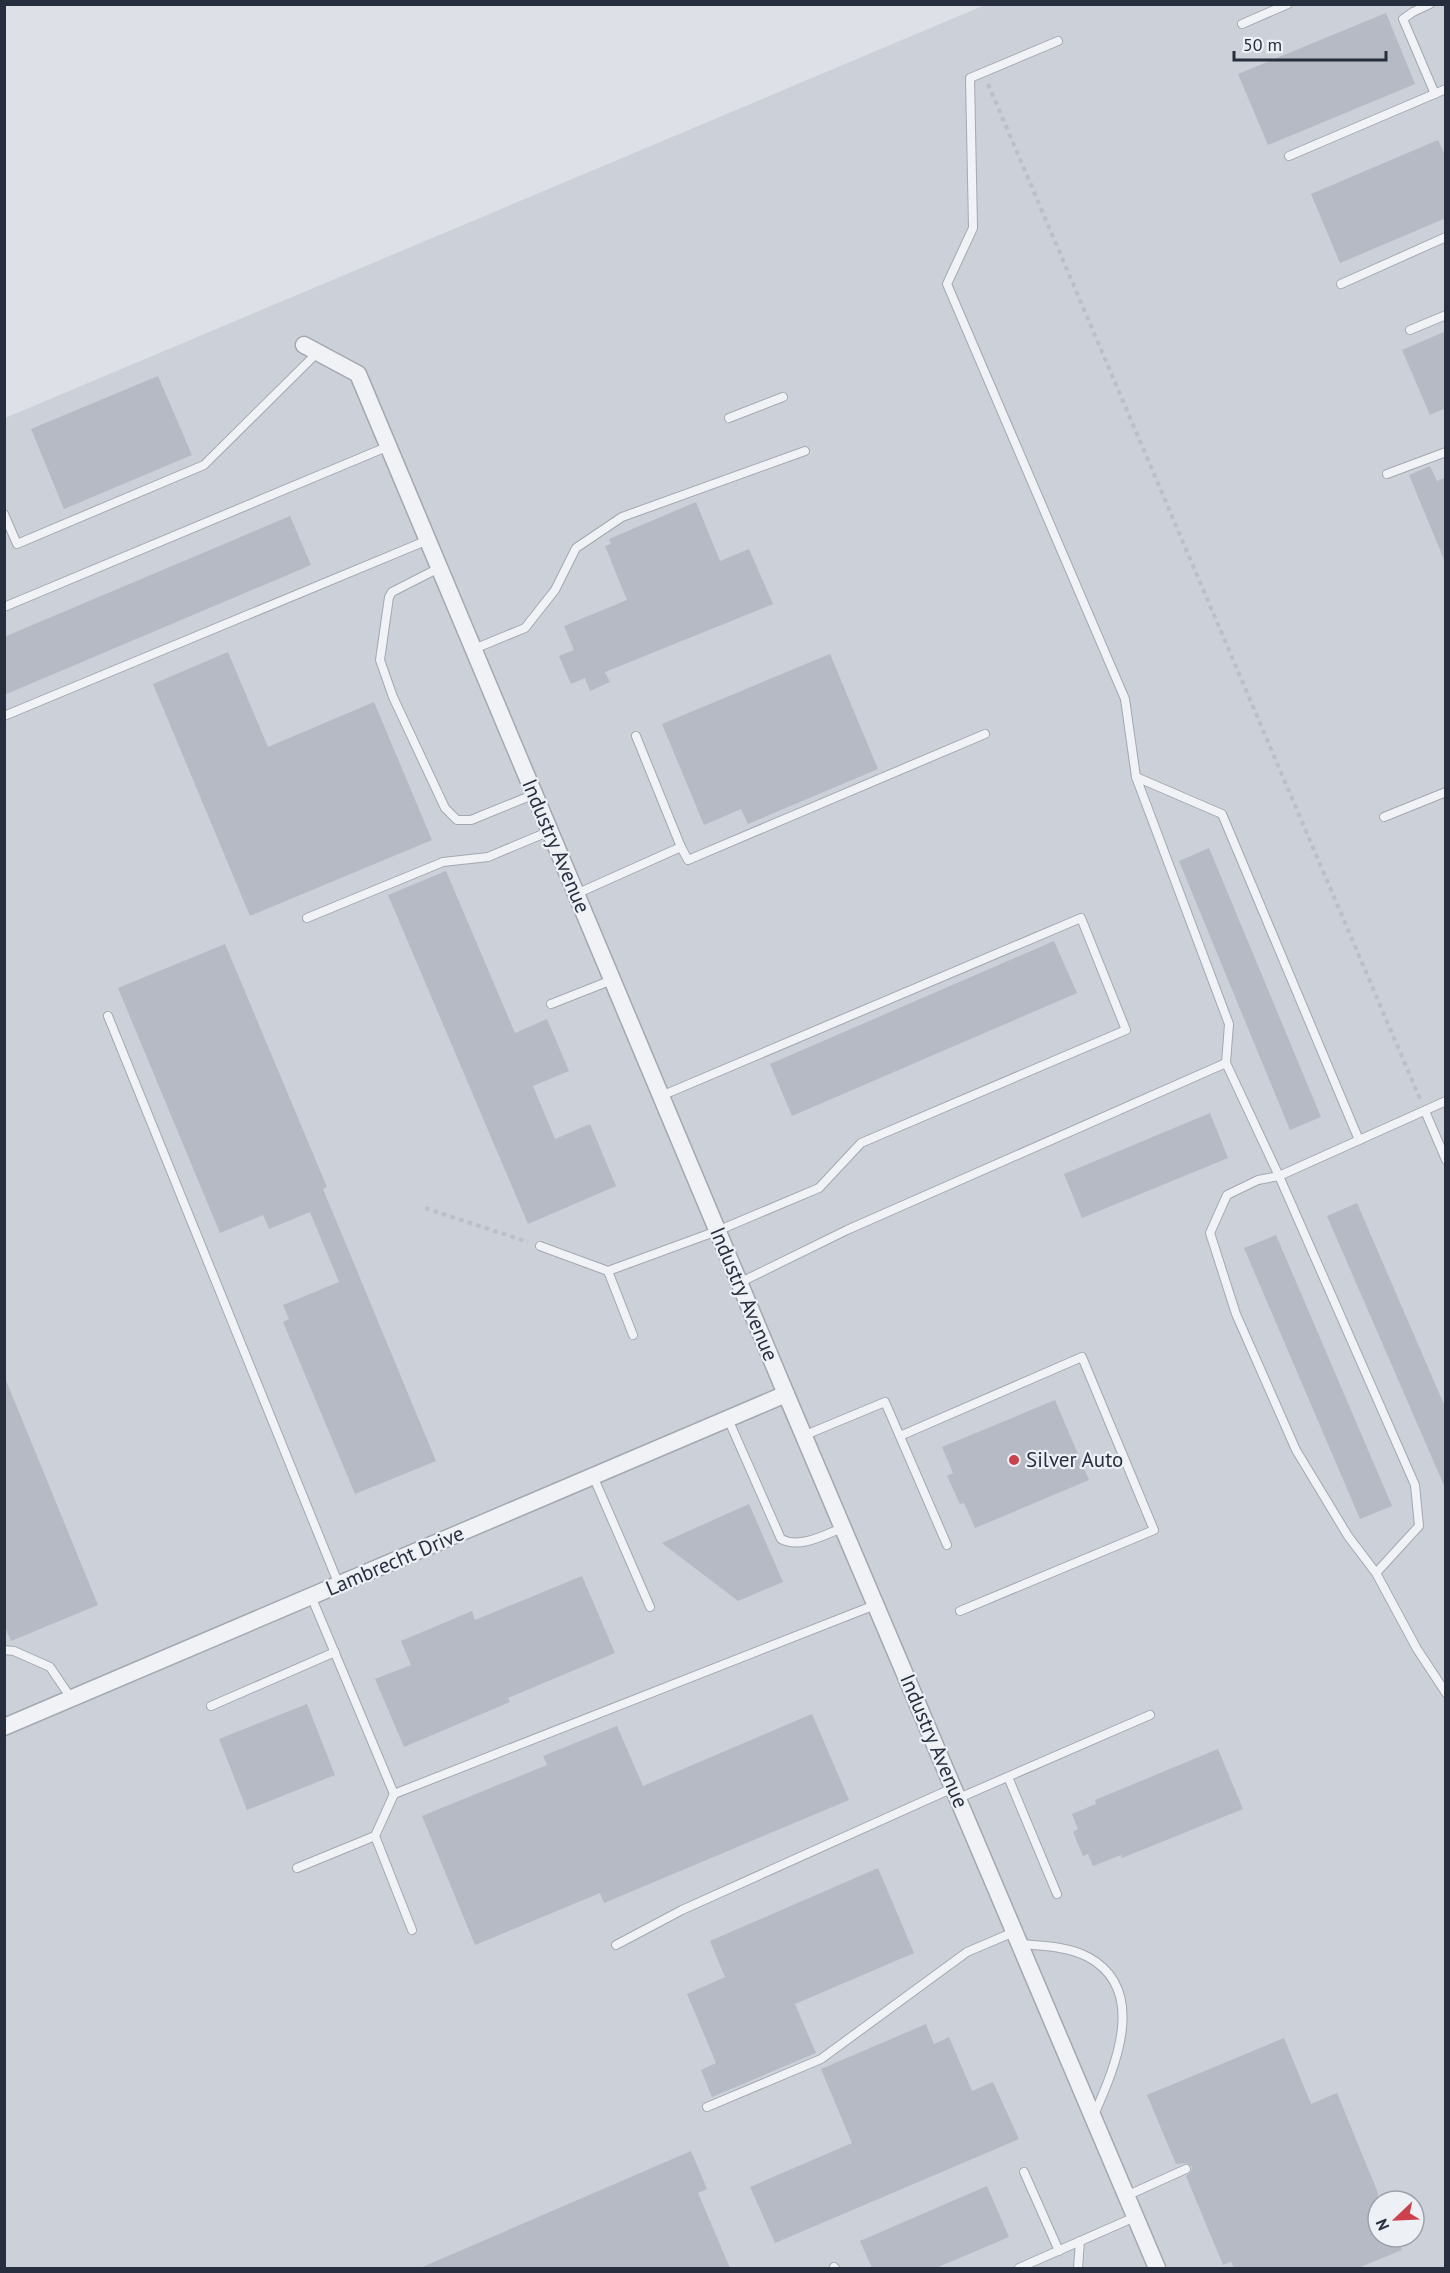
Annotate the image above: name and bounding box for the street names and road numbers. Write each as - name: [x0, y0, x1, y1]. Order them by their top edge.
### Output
- street label: Industry Avenue: [516, 775, 597, 917]
- street label: Industry Avenue: [704, 1223, 785, 1365]
- street label: Lambrecht Drive: [322, 1519, 468, 1602]
- street label: Industry Avenue: [894, 1670, 975, 1812]

